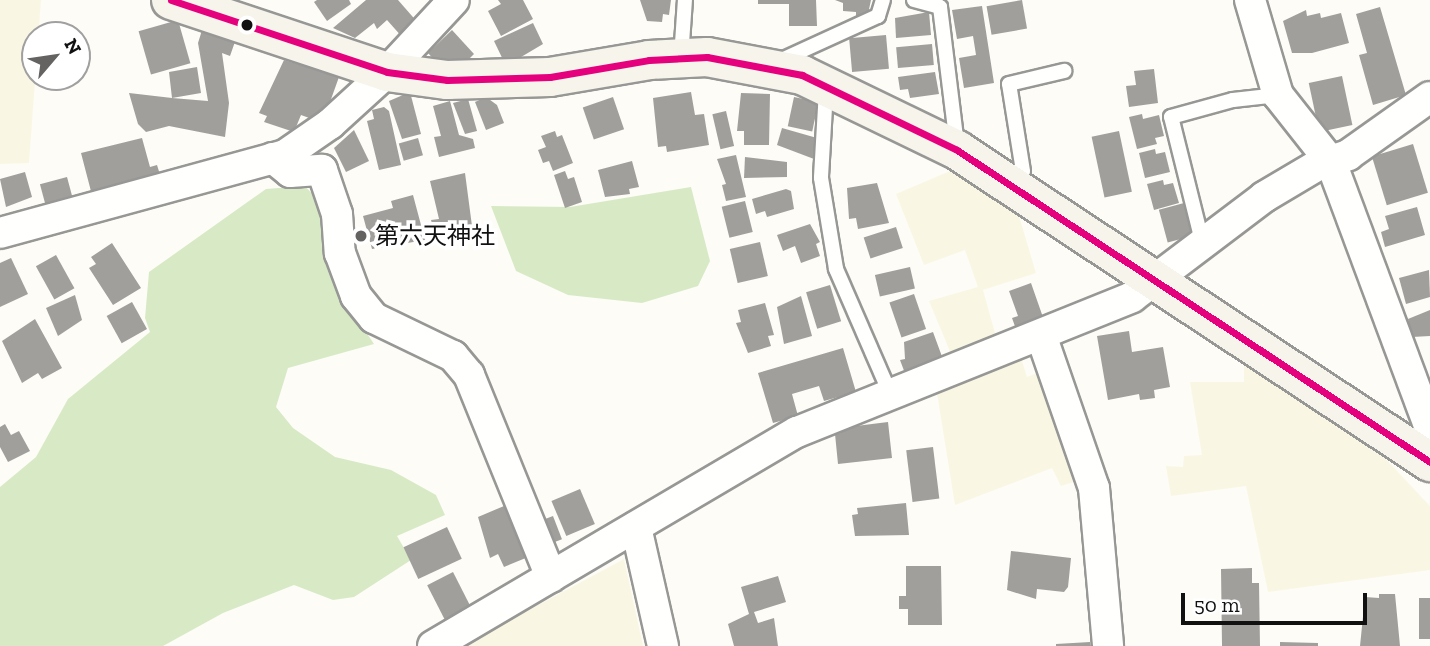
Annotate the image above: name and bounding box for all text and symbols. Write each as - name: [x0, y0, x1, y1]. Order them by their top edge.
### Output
- unlabelled marker: [240, 18, 254, 32]
- north arrow: [21, 21, 91, 91]
- text: N: [59, 35, 87, 58]
- place label: 第六天神社: [375, 222, 495, 250]
- marker: 第六天神社: [353, 228, 369, 244]
- scale bar: [1185, 580, 1370, 624]
- text: 50 m: [1194, 592, 1240, 617]

